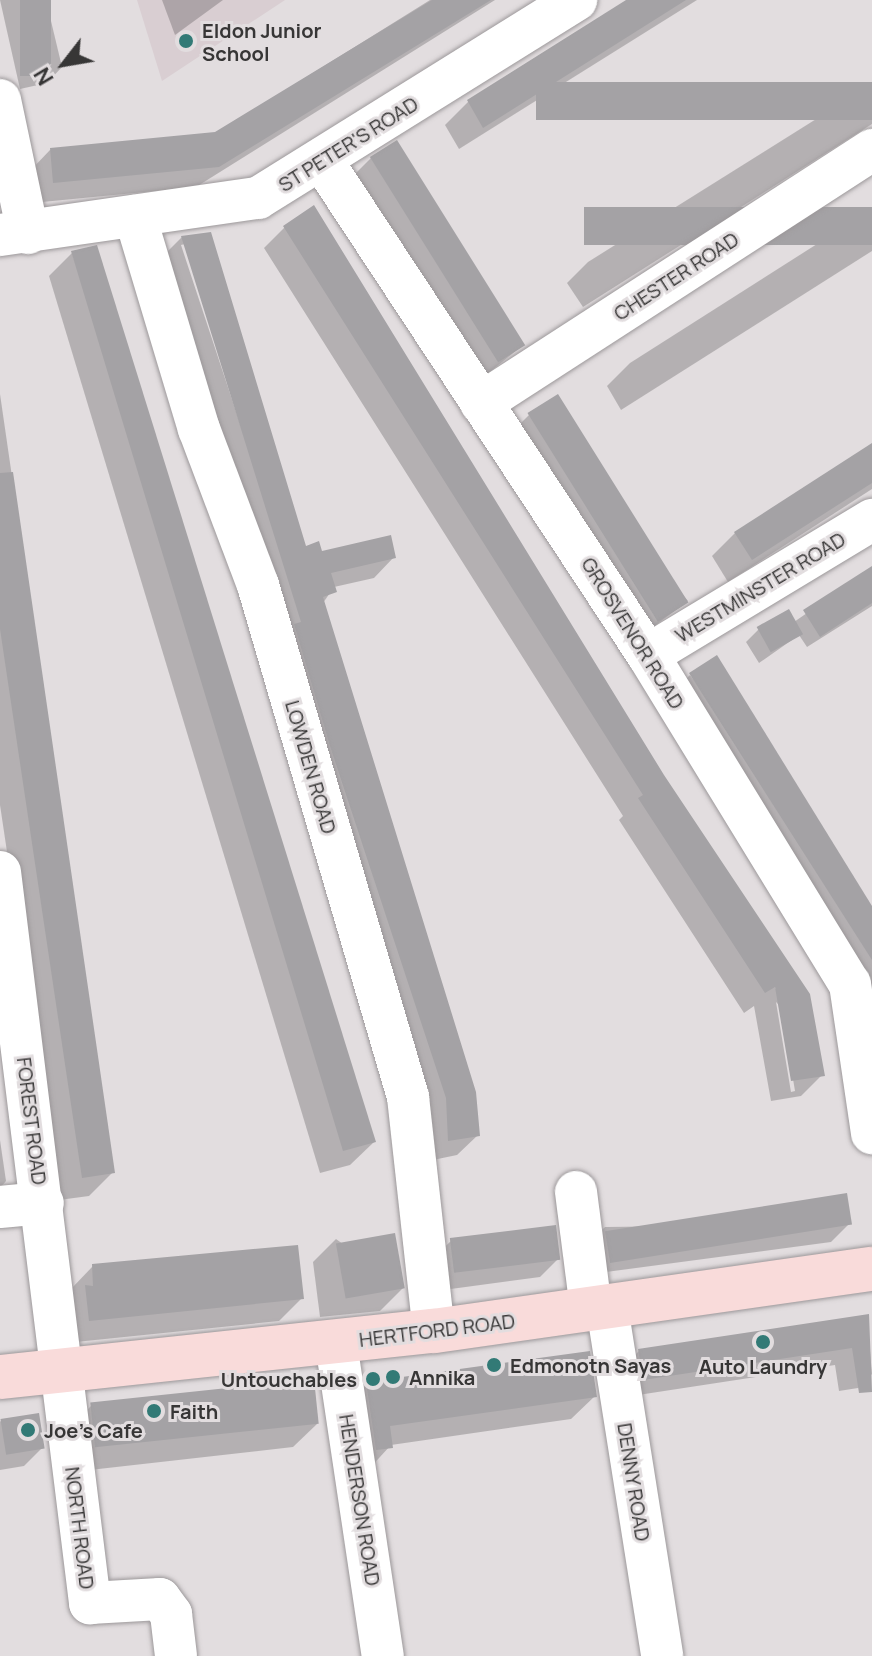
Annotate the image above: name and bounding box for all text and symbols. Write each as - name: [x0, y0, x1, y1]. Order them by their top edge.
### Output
- place label: Eldon Junior School: [202, 18, 321, 65]
- north arrow: [24, 24, 104, 104]
- marker: Eldon Junior School: [177, 32, 195, 50]
- text: N: [27, 62, 60, 91]
- street label: ST PETER'S ROAD: [274, 91, 422, 197]
- street label: CHESTER ROAD: [609, 227, 743, 325]
- street label: WESTMINSTER ROAD: [671, 527, 849, 647]
- street label: GROSVENOR ROAD: [577, 553, 689, 713]
- street label: LOWDEN ROAD: [280, 698, 342, 836]
- street label: FOREST ROAD: [12, 1055, 52, 1187]
- street label: HERTFORD ROAD: [358, 1309, 516, 1351]
- marker: Auto Laundry: [754, 1333, 772, 1351]
- place label: Edmonotn Sayas: [510, 1353, 671, 1377]
- place label: Auto Laundry: [699, 1354, 827, 1378]
- marker: Edmonotn Sayas: [485, 1356, 503, 1374]
- place label: Annika: [409, 1365, 475, 1389]
- place label: Untouchables: [221, 1367, 357, 1391]
- marker: Annika: [384, 1368, 402, 1386]
- marker: Untouchables: [364, 1370, 382, 1388]
- place label: Faith: [170, 1399, 218, 1423]
- marker: Faith: [145, 1402, 163, 1420]
- street label: HENDERSON ROAD: [335, 1412, 385, 1588]
- place label: Joe's Cafe: [44, 1418, 142, 1442]
- marker: Joe's Cafe: [19, 1421, 37, 1439]
- street label: DENNY ROAD: [613, 1421, 655, 1543]
- street label: NORTH ROAD: [61, 1465, 99, 1591]

